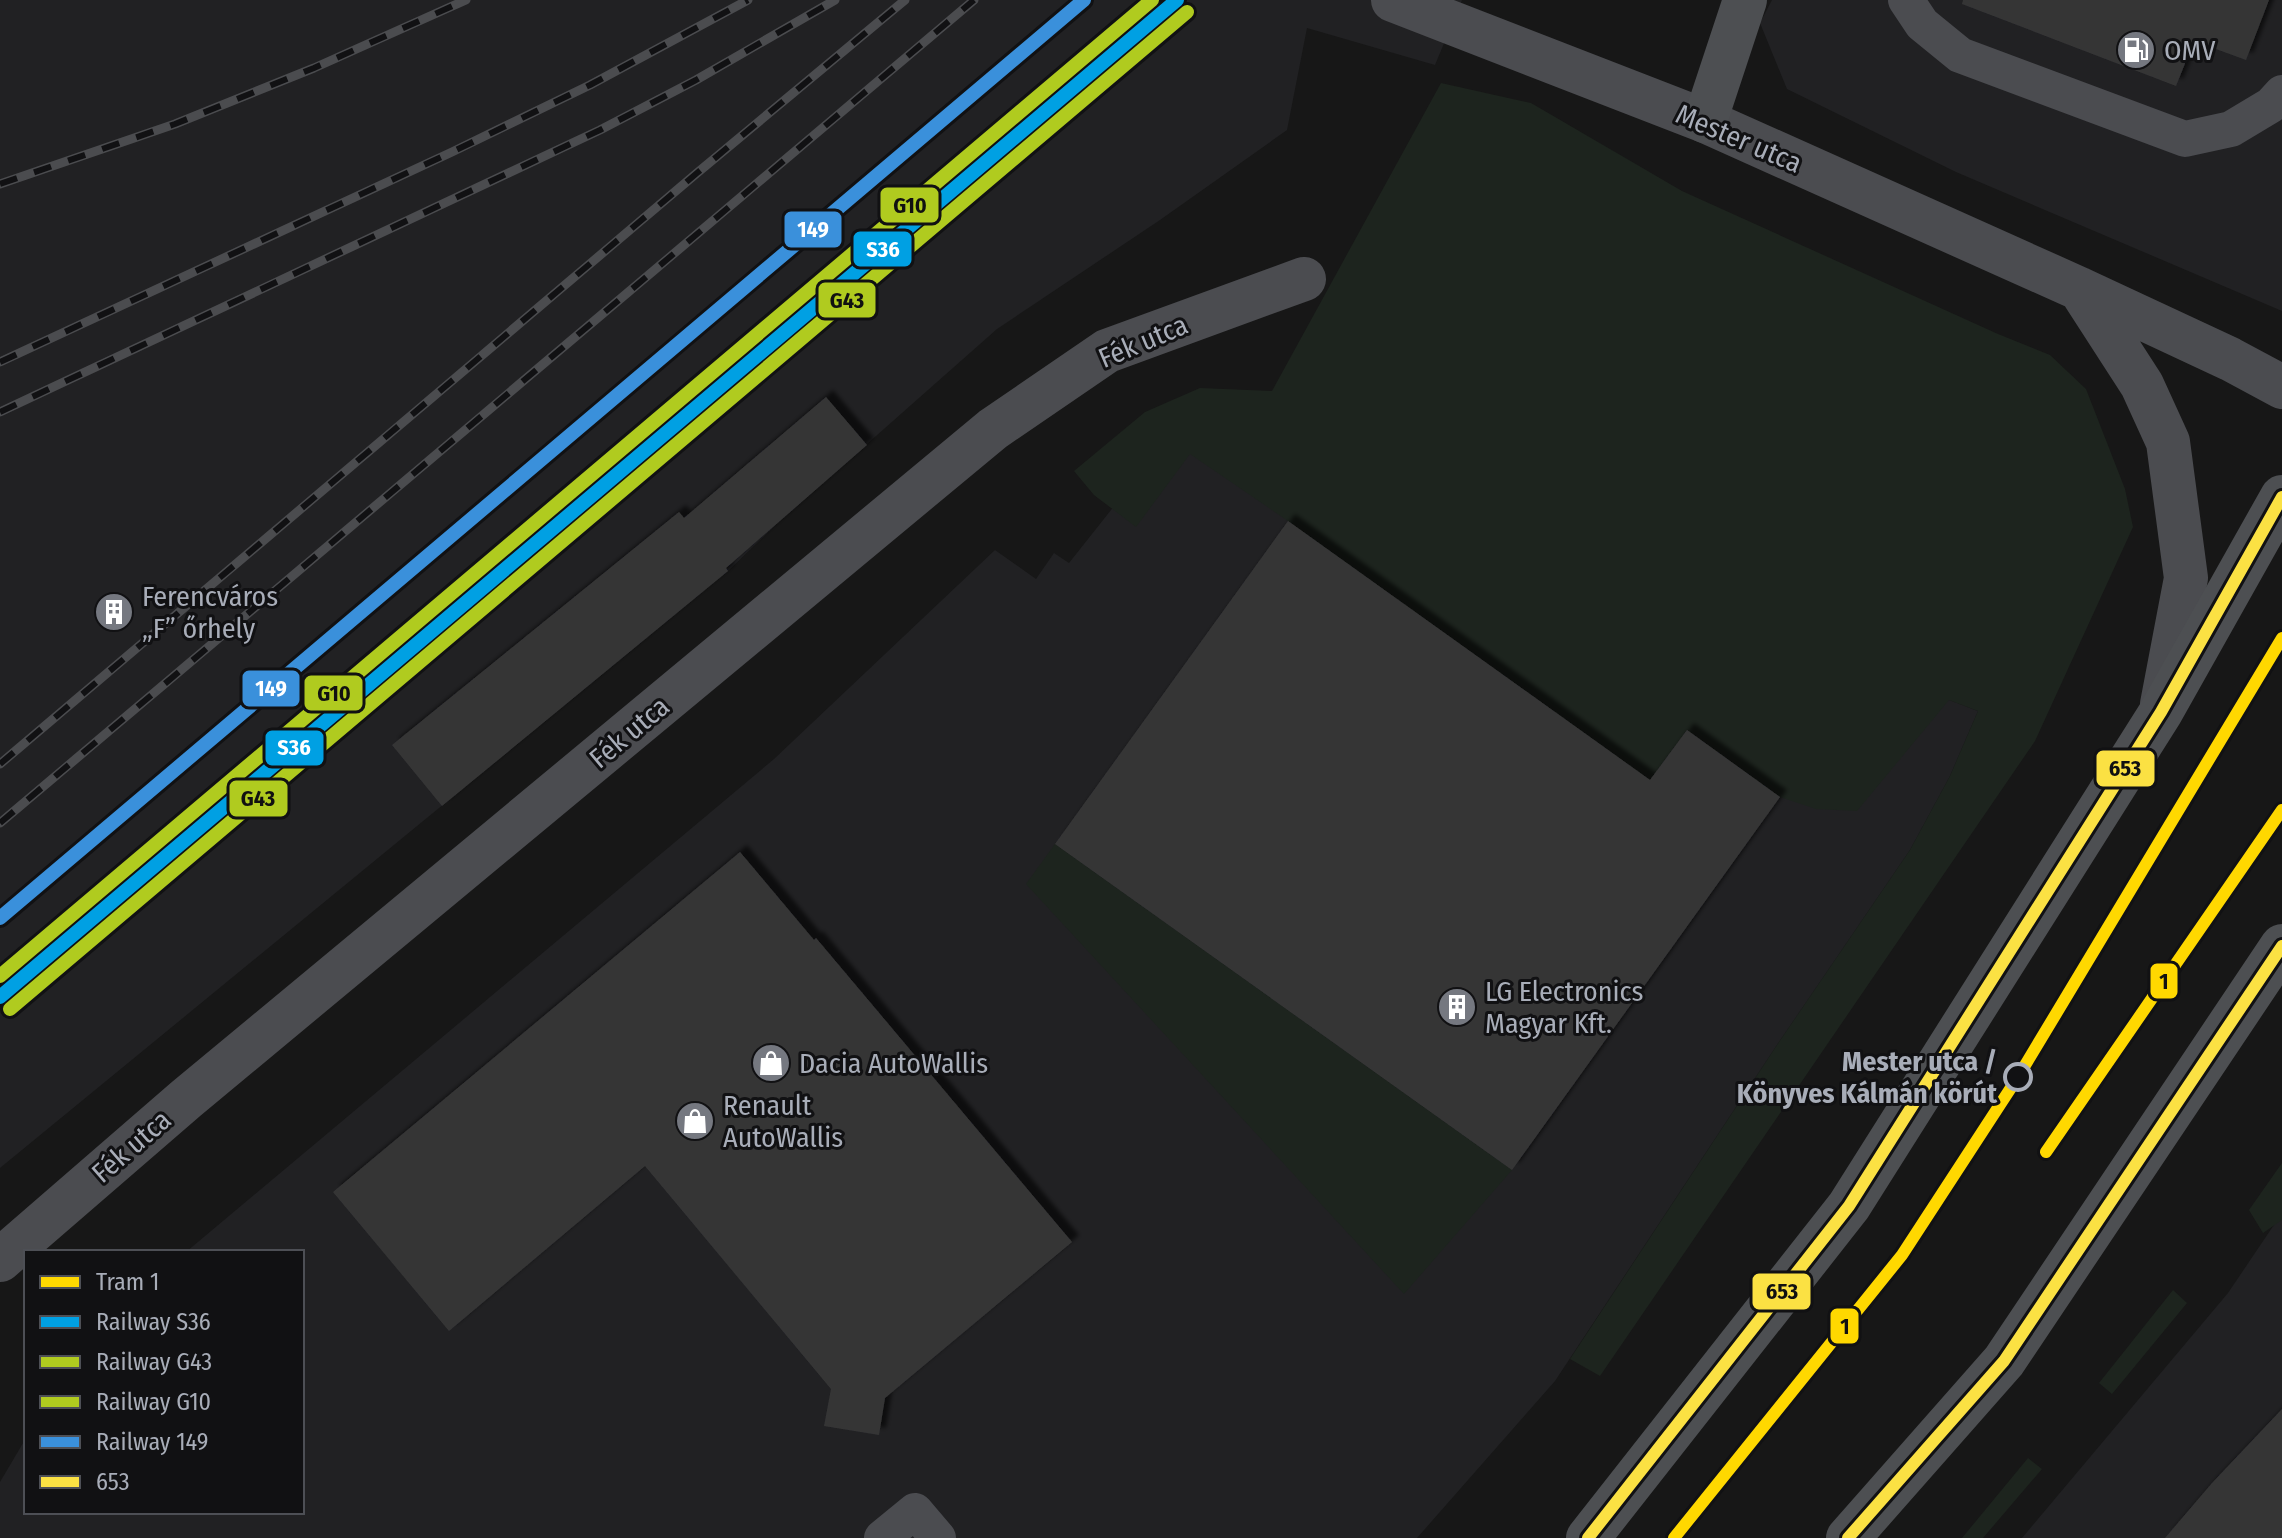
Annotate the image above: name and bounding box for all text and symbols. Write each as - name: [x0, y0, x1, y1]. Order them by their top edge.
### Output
- fuel station icon: OMV: [2115, 29, 2157, 71]
- place label: OMV: [2164, 34, 2216, 67]
- street label: Mester utca: [1671, 97, 1807, 180]
- line badge: G10: [879, 186, 940, 224]
- text: G10: [893, 192, 927, 219]
- line badge: 149: [783, 210, 843, 249]
- text: 149: [797, 216, 829, 243]
- line badge: S36: [852, 230, 913, 268]
- text: S36: [866, 236, 900, 263]
- line badge: G43: [817, 281, 877, 319]
- text: G43: [830, 287, 864, 314]
- street label: Fék utca: [1094, 308, 1193, 375]
- place label: Ferencváros „F” őrhely: [142, 580, 278, 645]
- building icon: Ferencváros „F” őrhely: [93, 591, 135, 633]
- line badge: 149: [241, 669, 301, 708]
- line badge: G10: [303, 674, 364, 712]
- text: 149: [255, 675, 287, 702]
- text: G10: [317, 680, 351, 707]
- street label: Fék utca: [583, 690, 676, 775]
- line badge: S36: [264, 729, 325, 767]
- text: S36: [277, 734, 311, 761]
- line badge: 653: [2095, 749, 2156, 788]
- text: 653: [2109, 755, 2141, 782]
- line badge: G43: [228, 779, 289, 818]
- text: G43: [241, 785, 275, 812]
- line badge: 1: [2149, 962, 2179, 1000]
- text: 1: [2159, 968, 2169, 995]
- place label: LG Electronics Magyar Kft.: [1485, 975, 1643, 1040]
- building icon: LG Electronics Magyar Kft.: [1436, 986, 1478, 1028]
- shop icon: Dacia AutoWallis: [750, 1042, 792, 1084]
- place label: Mester utca / Könyves Kálmán körút: [1737, 1045, 1998, 1110]
- place label: Dacia AutoWallis: [799, 1047, 988, 1080]
- marker: Mester utca / Könyves Kálmán körút: [2004, 1063, 2032, 1091]
- place label: Renault AutoWallis: [723, 1089, 843, 1154]
- shop icon: Renault AutoWallis: [674, 1100, 716, 1142]
- street label: Fék utca: [85, 1103, 177, 1190]
- legend: [24, 1250, 304, 1514]
- text: Tram 1: [96, 1268, 159, 1296]
- line badge: 653: [1751, 1272, 1812, 1311]
- text: 653: [1766, 1278, 1798, 1305]
- line badge: 1: [1829, 1307, 1860, 1345]
- text: Railway S36: [96, 1308, 211, 1336]
- text: 1: [1840, 1313, 1850, 1340]
- text: Railway G43: [96, 1348, 212, 1376]
- text: Railway G10: [96, 1388, 211, 1416]
- text: Railway 149: [96, 1428, 208, 1456]
- text: 653: [96, 1468, 129, 1496]

